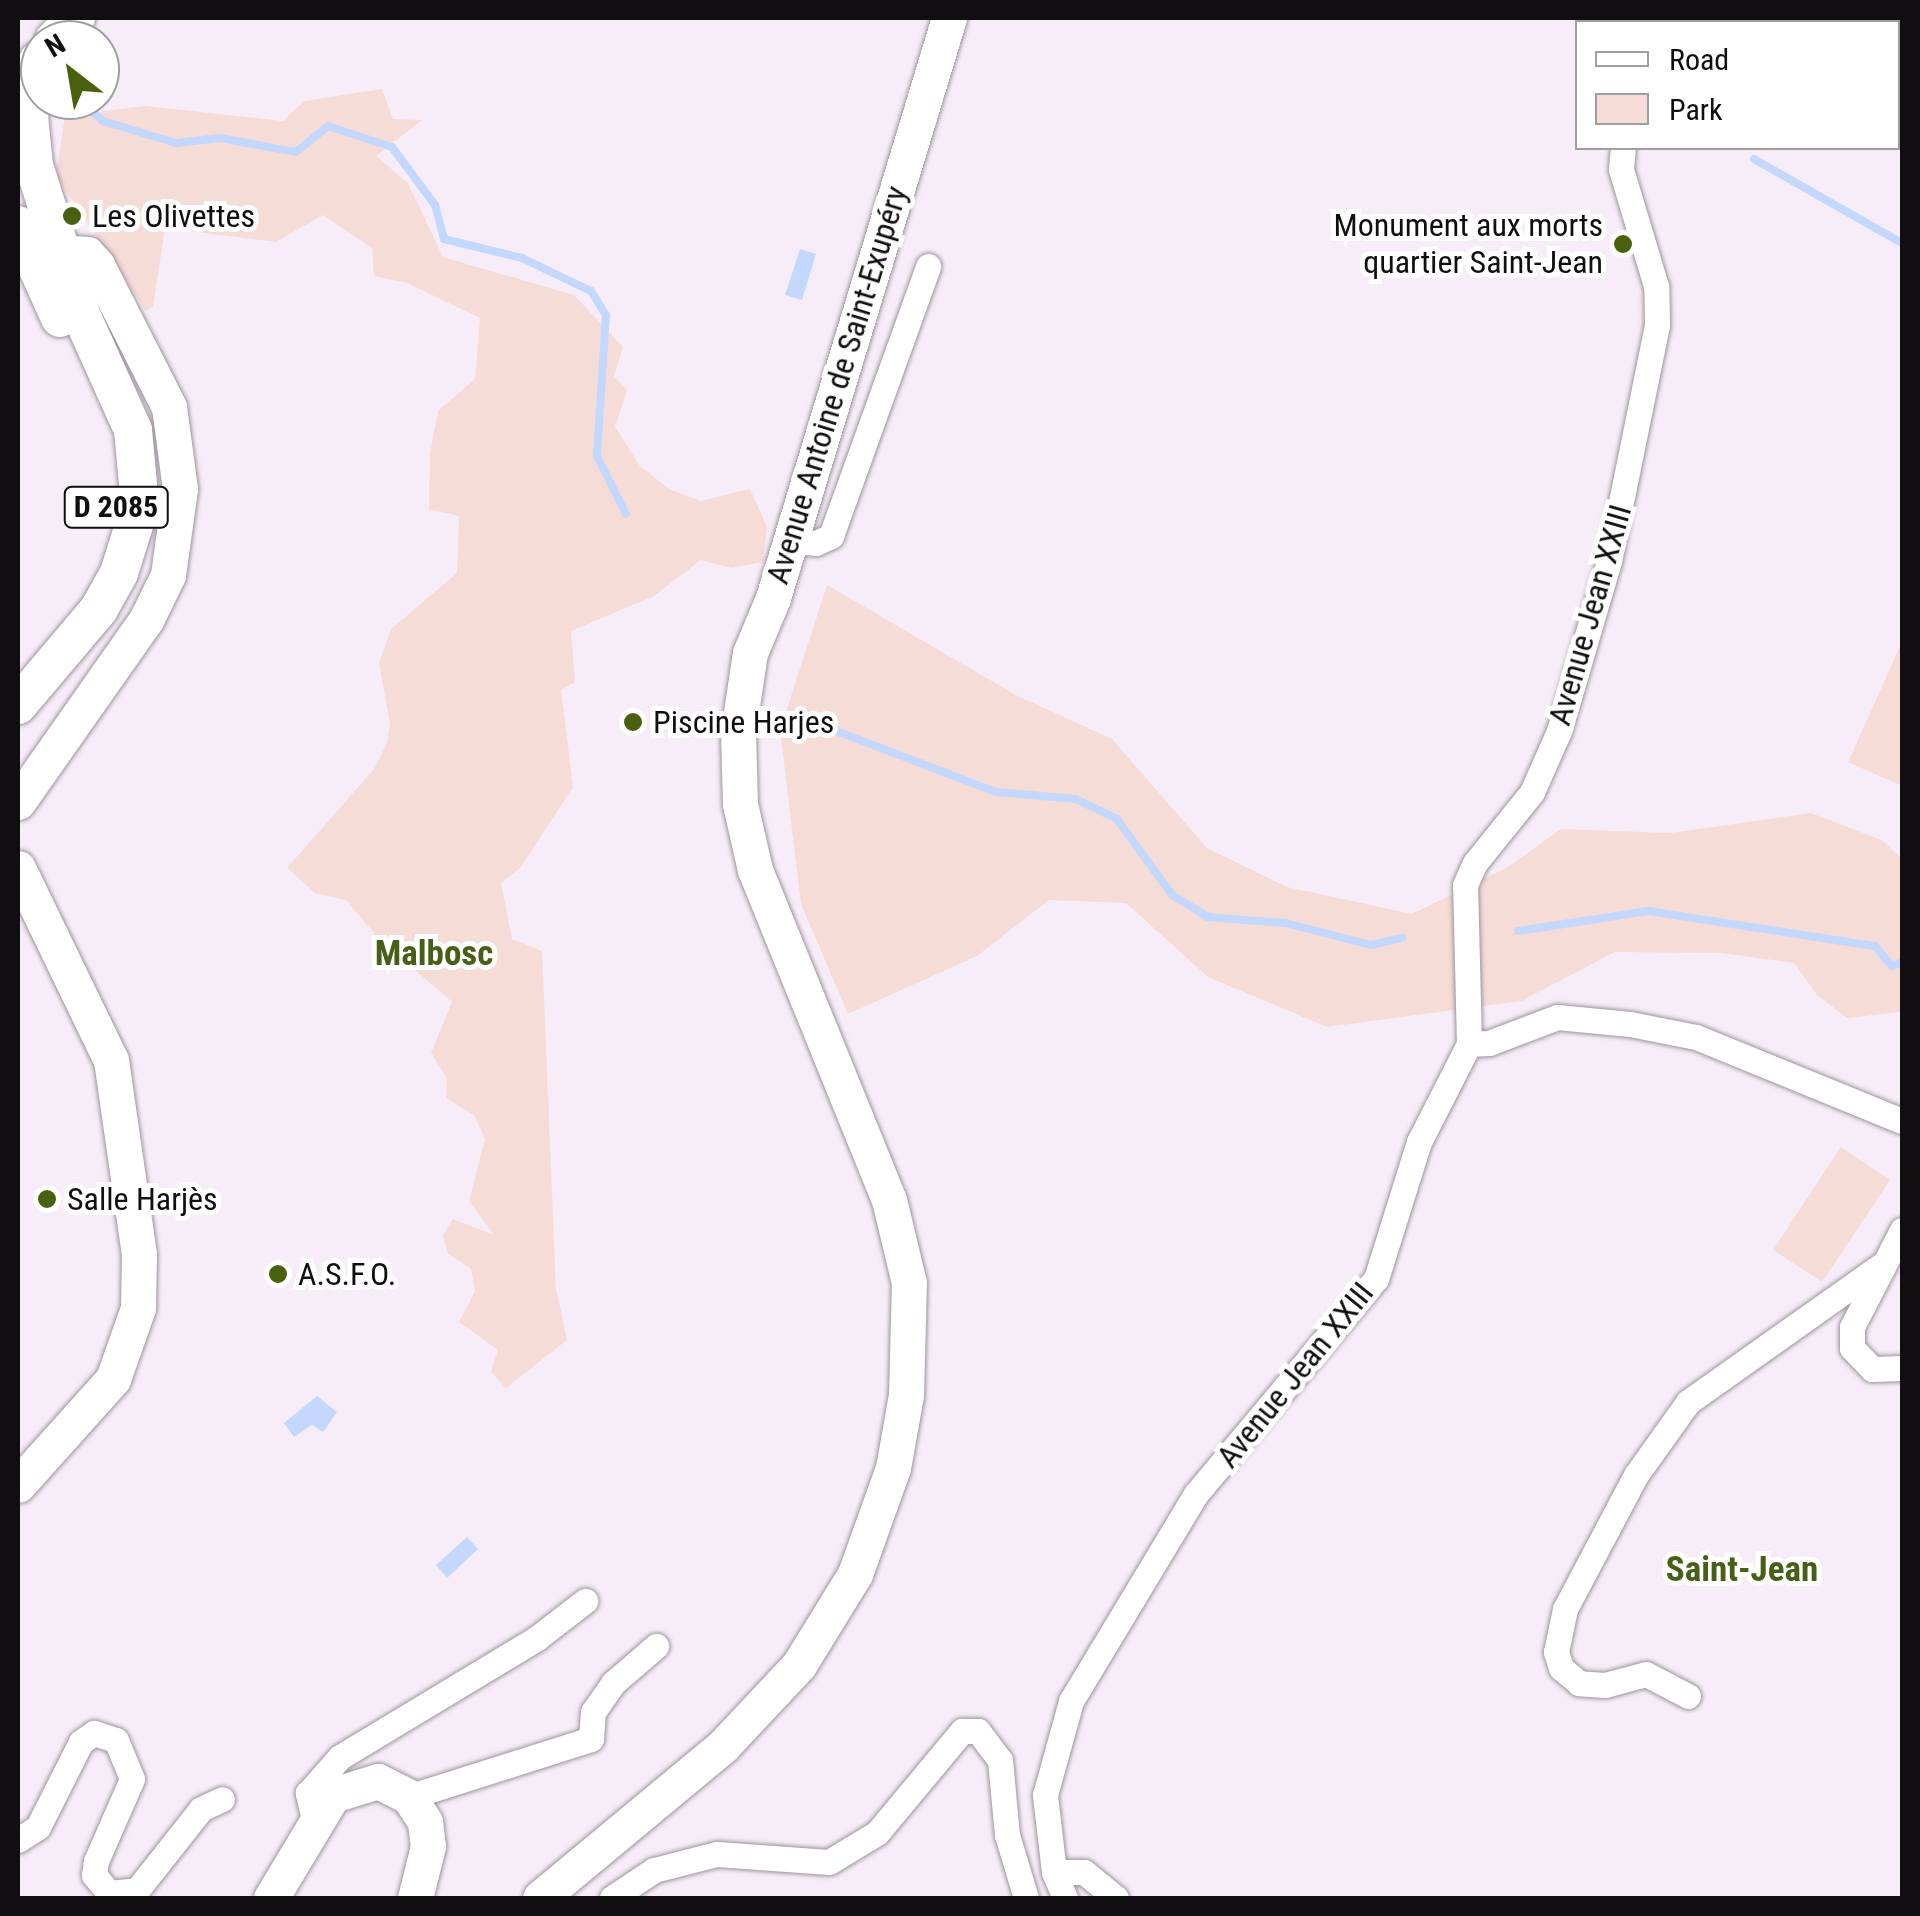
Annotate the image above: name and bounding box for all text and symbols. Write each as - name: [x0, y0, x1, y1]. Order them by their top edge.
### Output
- north arrow: [20, 20, 120, 120]
- legend: [1575, 20, 1900, 150]
- text: N: [39, 27, 71, 64]
- text: Road: [1669, 42, 1729, 77]
- text: Park: [1669, 92, 1723, 127]
- street label: Avenue Antoine de Saint-Exupéry: [758, 182, 916, 588]
- place label: Les Olivettes: [92, 197, 255, 235]
- marker: Les Olivettes: [61, 205, 83, 227]
- place label: Monument aux morts quartier Saint-Jean: [1333, 207, 1603, 282]
- marker: Monument aux morts quartier Saint-Jean: [1612, 233, 1634, 255]
- road number: D 2085: [64, 482, 168, 532]
- street label: Avenue Jean XXIII: [1540, 500, 1640, 730]
- place label: Piscine Harjes: [653, 703, 834, 741]
- marker: Piscine Harjes: [622, 711, 644, 733]
- district label: Malbosc: [375, 933, 493, 975]
- place label: Salle Harjès: [67, 1180, 218, 1218]
- marker: Salle Harjès: [36, 1188, 58, 1210]
- place label: A.S.F.O.: [298, 1255, 396, 1293]
- marker: A.S.F.O.: [267, 1263, 289, 1285]
- street label: Avenue Jean XXIII: [1209, 1275, 1381, 1475]
- district label: Saint-Jean: [1666, 1549, 1818, 1591]

